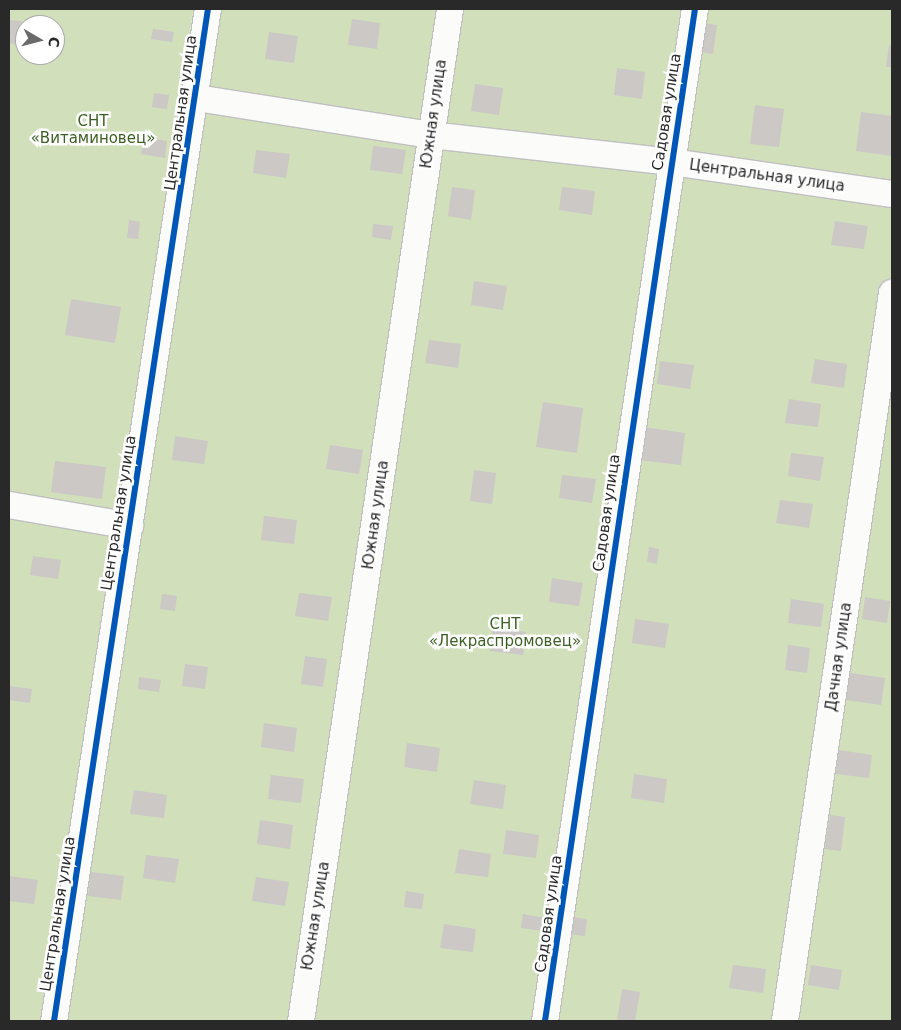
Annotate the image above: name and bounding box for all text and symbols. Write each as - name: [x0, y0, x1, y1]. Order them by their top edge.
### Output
- north arrow: [15, 15, 65, 65]
- street label: Центральная улица: [161, 34, 201, 192]
- text: С: [45, 36, 63, 48]
- street label: Садовая улица: [649, 52, 685, 172]
- street label: Южная улица: [417, 58, 451, 170]
- park label: СНТ «Витаминовец»: [31, 112, 155, 147]
- street label: Центральная улица: [688, 156, 846, 196]
- street label: Центральная улица: [98, 434, 140, 592]
- street label: Садовая улица: [590, 453, 624, 573]
- street label: Южная улица: [359, 459, 393, 571]
- street label: Дачная улица: [822, 601, 856, 713]
- park label: СНТ «Лекраспромовец»: [429, 615, 581, 650]
- street label: Центральная улица: [37, 835, 79, 993]
- street label: Садовая улица: [532, 854, 566, 974]
- street label: Южная улица: [298, 860, 334, 972]

